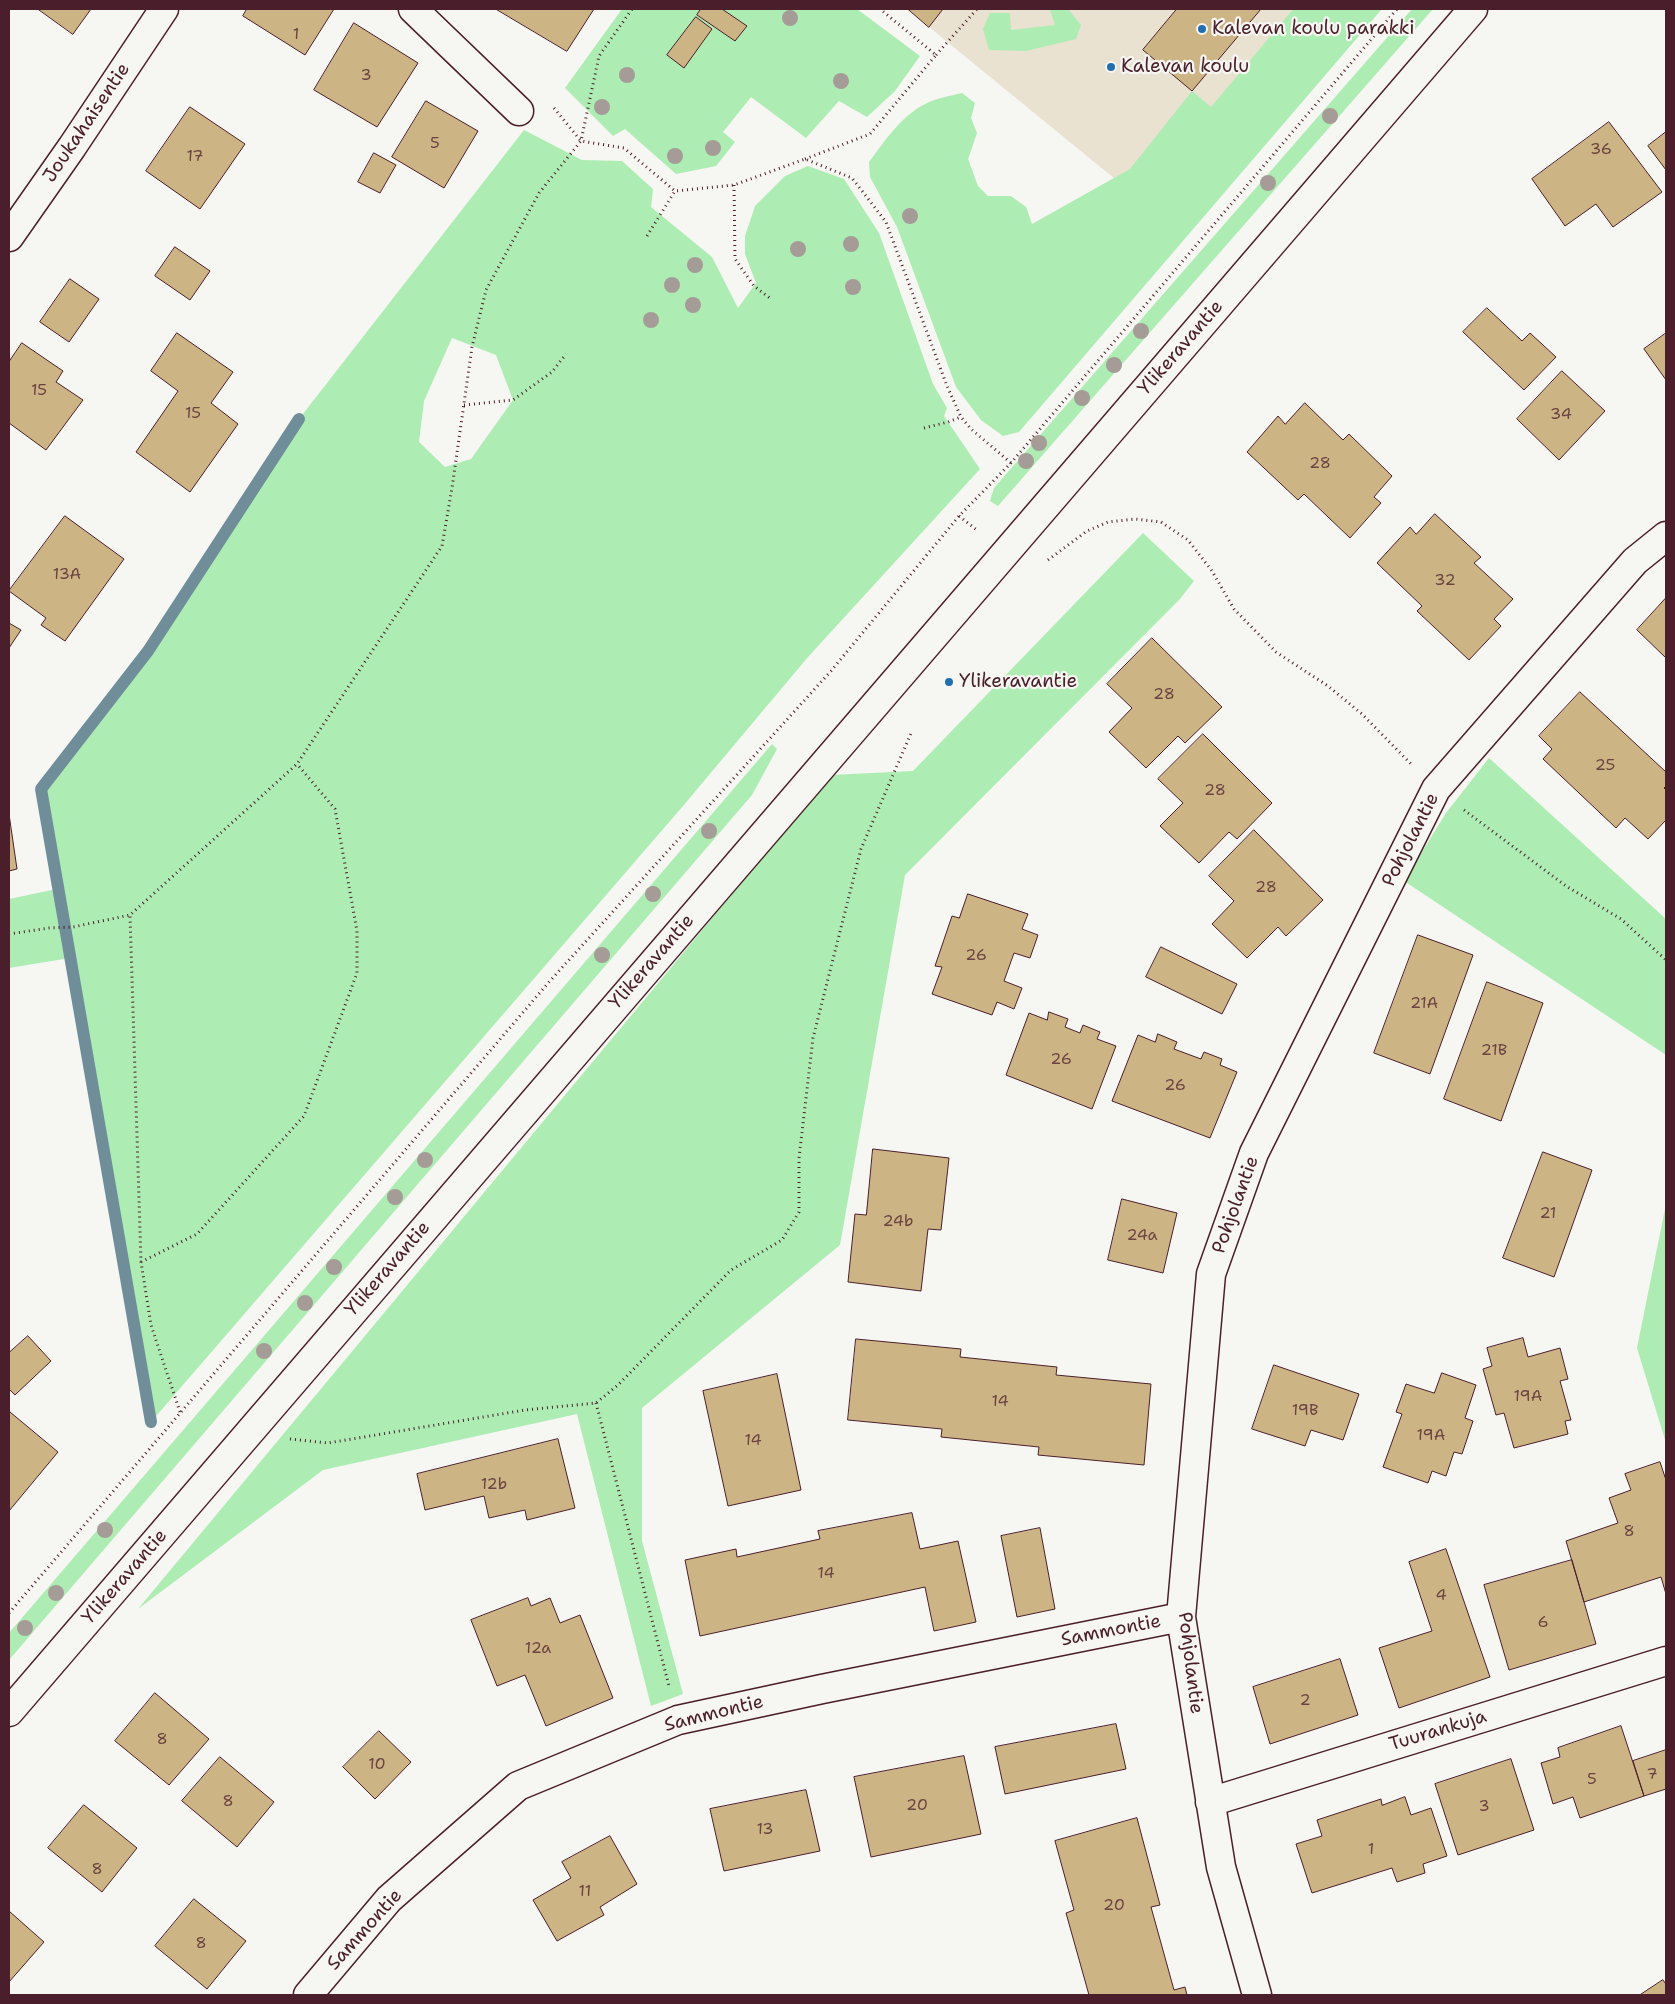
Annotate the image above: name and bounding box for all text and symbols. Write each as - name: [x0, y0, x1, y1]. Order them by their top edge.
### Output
- place label: Kalevan koulu parakki: [1212, 18, 1415, 40]
- marker: Kalevan koulu parakki: [1196, 23, 1208, 35]
- house number: 1: [293, 25, 299, 45]
- place label: Kalevan koulu: [1121, 56, 1249, 78]
- street label: Joukahaisentie: [39, 59, 135, 187]
- marker: Kalevan koulu: [1105, 61, 1117, 73]
- house number: 3: [360, 66, 372, 86]
- house number: 5: [430, 134, 440, 154]
- house number: 36: [1590, 140, 1612, 160]
- house number: 17: [186, 147, 204, 167]
- street label: Ylikeravantie: [1134, 296, 1228, 400]
- house number: 15: [31, 381, 47, 401]
- house number: 15: [185, 404, 201, 424]
- house number: 34: [1550, 405, 1572, 425]
- house number: 28: [1309, 454, 1331, 474]
- house number: 13A: [53, 565, 81, 585]
- house number: 32: [1434, 571, 1456, 591]
- place label: Ylikeravantie: [959, 671, 1077, 693]
- marker: Ylikeravantie: [943, 676, 955, 688]
- house number: 28: [1153, 685, 1175, 705]
- house number: 25: [1595, 756, 1615, 776]
- house number: 28: [1204, 781, 1226, 801]
- street label: Pohjolantie: [1378, 789, 1444, 891]
- house number: 28: [1255, 878, 1277, 898]
- street label: Ylikeravantie: [605, 910, 699, 1014]
- house number: 26: [965, 946, 987, 966]
- house number: 21A: [1410, 994, 1438, 1014]
- house number: 21B: [1481, 1041, 1507, 1061]
- house number: 26: [1050, 1050, 1072, 1070]
- house number: 26: [1164, 1076, 1186, 1096]
- street label: Pohjolantie: [1208, 1153, 1264, 1257]
- house number: 21: [1539, 1204, 1557, 1224]
- house number: 24b: [883, 1212, 913, 1232]
- street label: Ylikeravantie: [341, 1217, 435, 1321]
- house number: 24a: [1126, 1226, 1158, 1246]
- house number: 19A: [1514, 1387, 1542, 1407]
- house number: 14: [991, 1392, 1009, 1412]
- house number: 19B: [1292, 1401, 1318, 1421]
- house number: 19A: [1417, 1426, 1445, 1446]
- house number: 14: [744, 1431, 762, 1451]
- house number: 12b: [481, 1475, 507, 1495]
- house number: 8: [1623, 1522, 1635, 1542]
- street label: Ylikeravantie: [78, 1525, 172, 1629]
- house number: 14: [817, 1564, 835, 1584]
- house number: 4: [1435, 1586, 1447, 1606]
- street label: Sammontie: [1059, 1610, 1163, 1652]
- street label: Pohjolantie: [1172, 1611, 1208, 1715]
- house number: 6: [1537, 1613, 1549, 1633]
- house number: 12a: [525, 1639, 551, 1659]
- street label: Sammontie: [662, 1691, 766, 1737]
- house number: 2: [1299, 1691, 1311, 1711]
- street label: Tuurankuja: [1387, 1705, 1489, 1757]
- house number: 8: [156, 1730, 168, 1750]
- house number: 10: [368, 1755, 386, 1775]
- house number: 7: [1646, 1765, 1658, 1785]
- house number: 5: [1587, 1770, 1597, 1790]
- house number: 8: [222, 1792, 234, 1812]
- house number: 20: [906, 1796, 928, 1816]
- house number: 3: [1478, 1797, 1490, 1817]
- house number: 13: [756, 1820, 774, 1840]
- house number: 1: [1368, 1840, 1374, 1860]
- house number: 8: [91, 1860, 103, 1880]
- house number: 11: [579, 1882, 591, 1902]
- street label: Sammontie: [323, 1885, 407, 1975]
- house number: 20: [1103, 1896, 1125, 1916]
- house number: 8: [195, 1934, 207, 1954]

